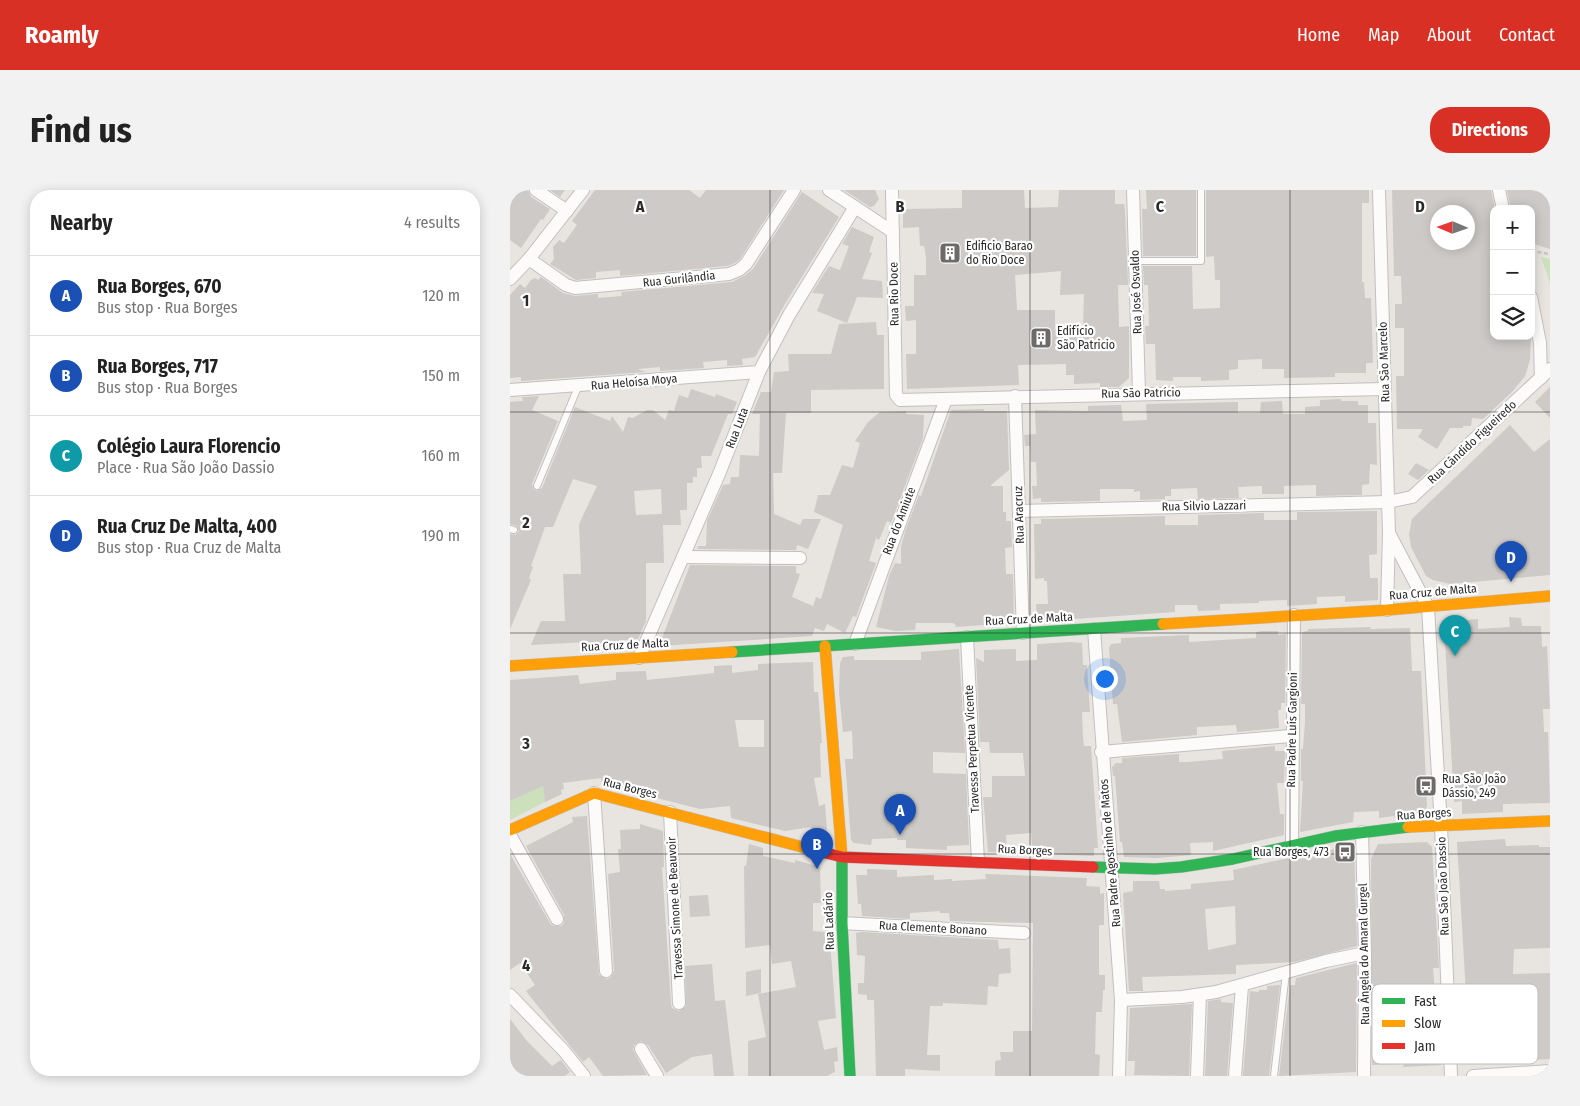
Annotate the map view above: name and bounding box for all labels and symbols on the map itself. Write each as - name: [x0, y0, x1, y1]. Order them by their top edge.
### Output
- text: A: [635, 197, 645, 216]
- text: B: [896, 197, 905, 216]
- text: C: [1156, 197, 1165, 216]
- text: D: [1415, 197, 1425, 216]
- north arrow: [1430, 205, 1475, 250]
- place label: Edificio Barao do Rio Doce: [966, 239, 1033, 267]
- building icon: Edificio Barao do Rio Doce: [938, 241, 962, 265]
- street label: Rua José Osvaldo: [1128, 250, 1144, 334]
- street label: Rua Rio Doce: [886, 262, 902, 326]
- street label: Rua Gurilândia: [642, 268, 716, 290]
- text: 1: [523, 291, 529, 310]
- street label: Rua São Marcelo: [1376, 321, 1392, 403]
- place label: Edifício São Patricio: [1057, 324, 1115, 352]
- building icon: Edifício São Patricio: [1029, 326, 1053, 350]
- street label: Rua Heloísa Moya: [590, 371, 678, 393]
- street label: Rua São Patrício: [1101, 385, 1181, 401]
- street label: Rua Cândido Figueiredo: [1425, 397, 1519, 487]
- street label: Rua Luta: [723, 405, 751, 450]
- street label: Rua do Amiute: [880, 485, 918, 557]
- street label: Rua Aracruz: [1011, 486, 1027, 544]
- street label: Rua Silvio Lazzari: [1162, 498, 1246, 514]
- text: 2: [521, 513, 530, 532]
- pin: D: [1495, 541, 1527, 582]
- street label: Rua Cruz de Malta: [1389, 581, 1477, 603]
- street label: Rua Cruz de Malta: [985, 610, 1073, 628]
- pin: C: [1439, 615, 1471, 656]
- street label: Rua Cruz de Malta: [581, 636, 669, 654]
- your location: [1092, 666, 1118, 692]
- street label: Rua Padre Luís Gargioni: [1284, 672, 1300, 788]
- street label: Travessa Perpetua Vicente: [962, 685, 982, 813]
- text: 3: [521, 734, 530, 753]
- place label: Rua São João Dássio, 249: [1442, 772, 1506, 800]
- bus stop icon: Rua São João Dássio, 249: [1414, 774, 1438, 798]
- street label: Rua Borges: [602, 775, 658, 801]
- street label: Rua Padre Agostinho de Matos: [1097, 778, 1123, 928]
- pin: A: [884, 794, 916, 835]
- street label: Rua Borges: [1396, 805, 1452, 823]
- pin: B: [801, 828, 833, 869]
- street label: Travessa Simone de Beauvoir: [664, 836, 686, 980]
- street label: Rua São João Dassio: [1434, 836, 1452, 936]
- bus stop icon: Rua Borges, 473: [1333, 840, 1357, 864]
- street label: Rua Borges: [997, 842, 1053, 858]
- place label: Rua Borges, 473: [1253, 845, 1329, 859]
- street label: Rua Ângela do Amaral Gurgel: [1355, 883, 1372, 1025]
- street label: Rua Ladário: [821, 892, 837, 950]
- street label: Rua Clemente Bonano: [879, 918, 987, 938]
- text: 4: [522, 956, 530, 975]
- legend: [1372, 984, 1538, 1064]
- text: Fast: [1414, 993, 1437, 1010]
- text: Slow: [1414, 1015, 1441, 1032]
- text: Jam: [1414, 1038, 1435, 1055]

